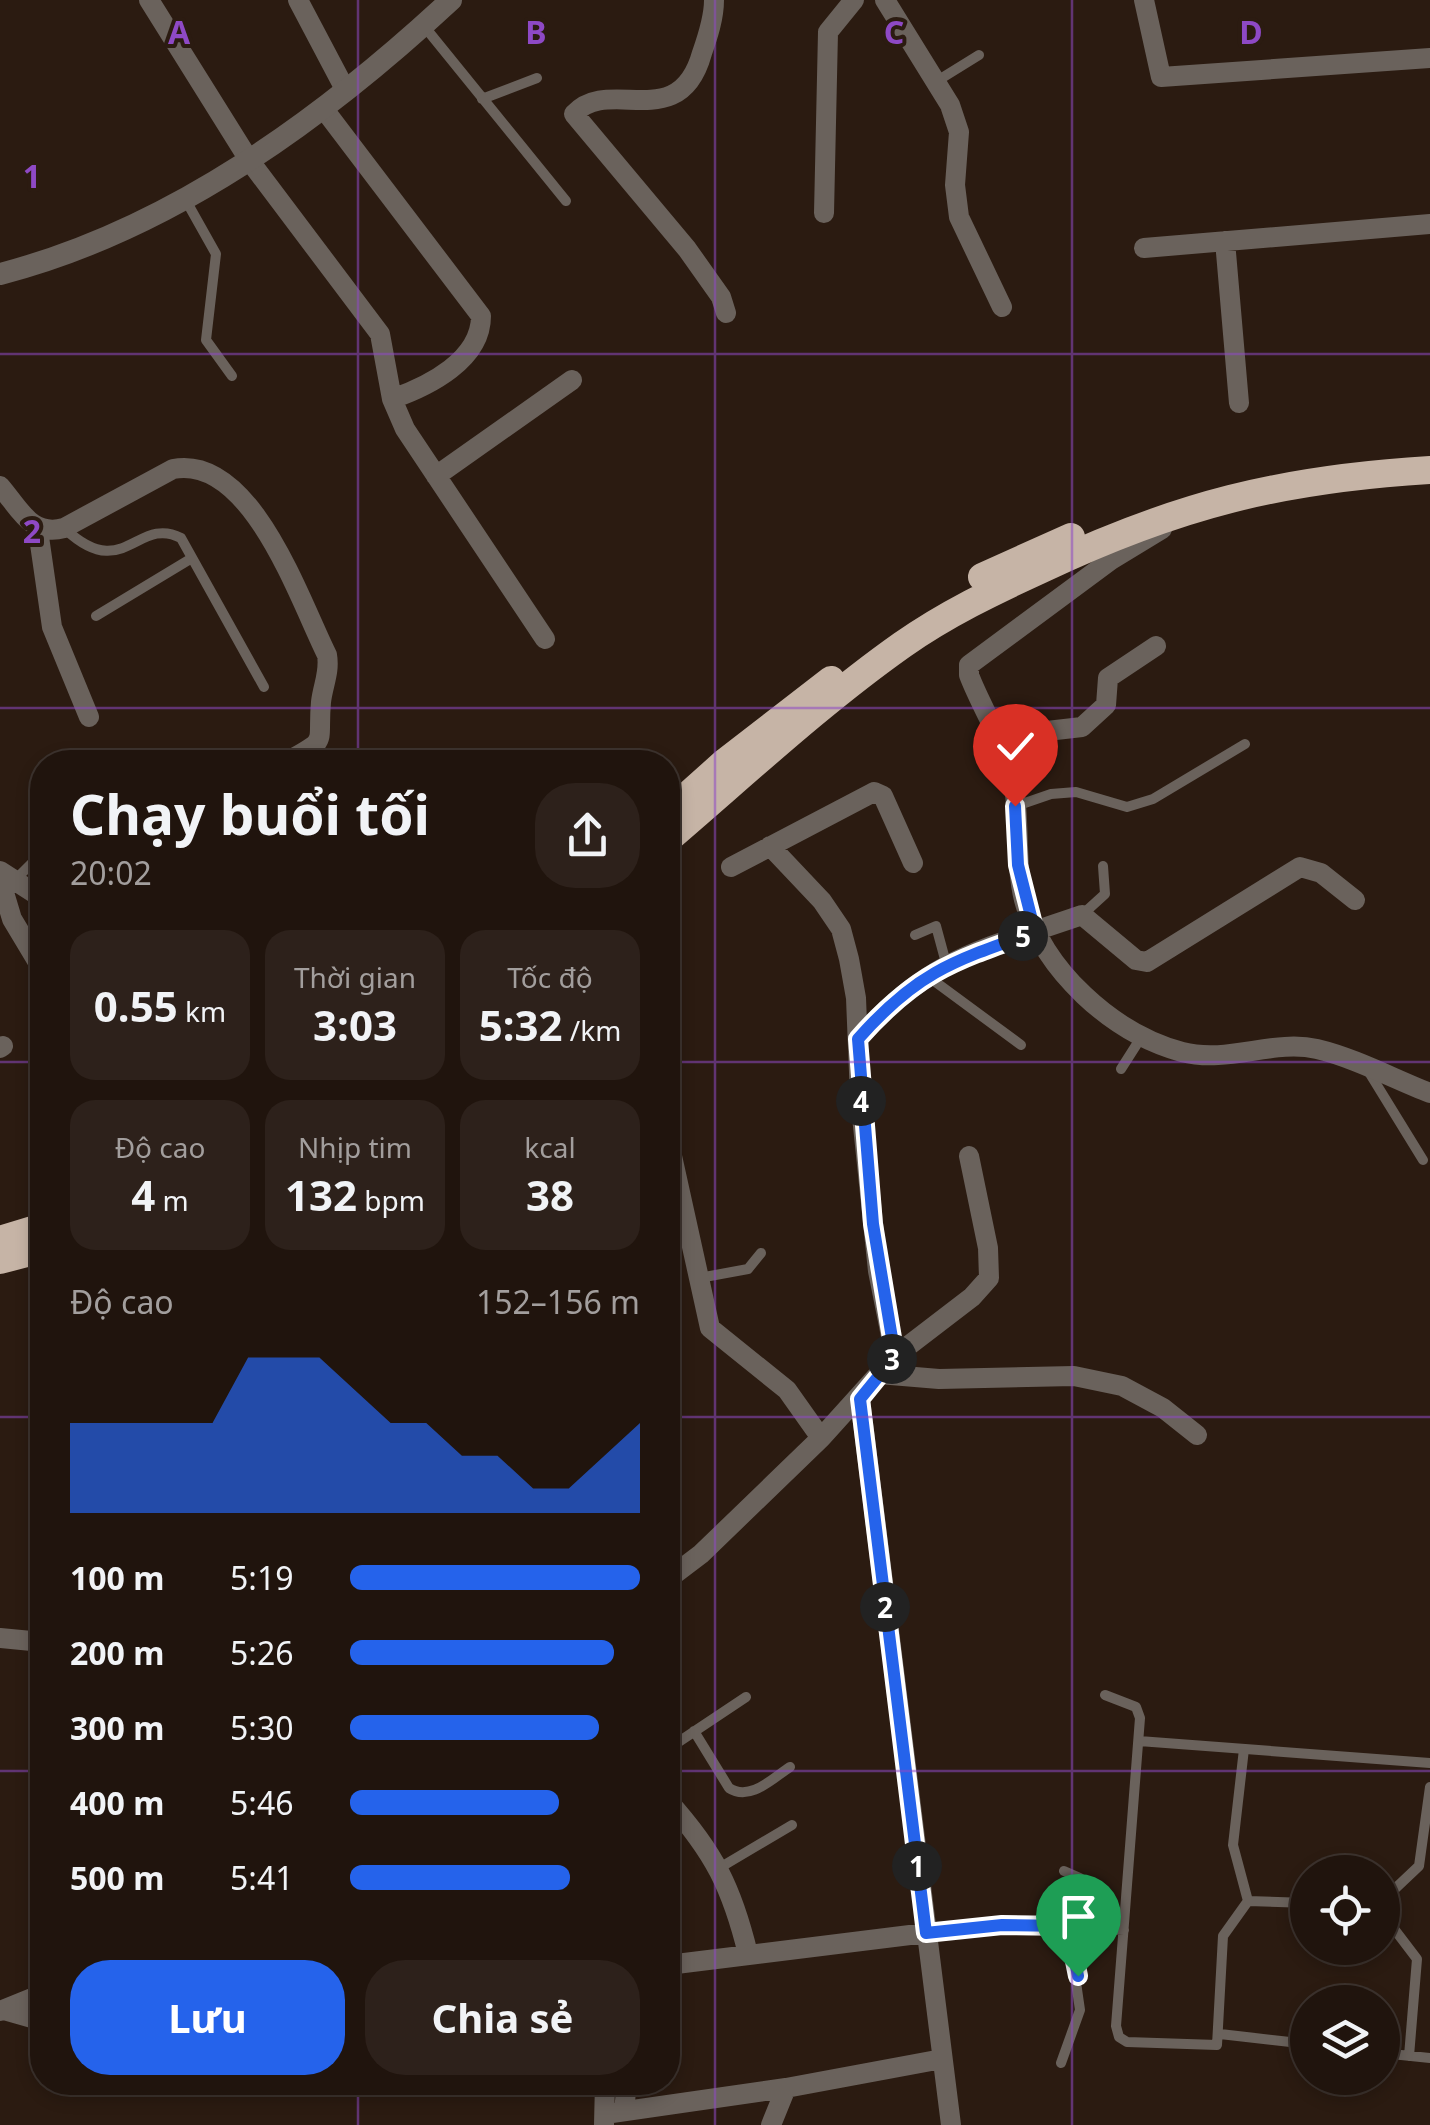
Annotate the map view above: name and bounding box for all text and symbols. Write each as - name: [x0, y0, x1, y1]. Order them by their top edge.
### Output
- text: A: [168, 10, 191, 53]
- text: B: [525, 10, 547, 53]
- text: C: [884, 10, 904, 53]
- text: D: [1239, 10, 1263, 53]
- text: 1: [23, 154, 41, 197]
- text: 2: [23, 509, 41, 552]
- pin: [973, 704, 1058, 807]
- icon: check: [988, 719, 1043, 774]
- text: Chạy buổi tối: [70, 776, 430, 851]
- button: share: [535, 783, 640, 888]
- text: 20:02: [70, 851, 152, 894]
- pin: 5: [998, 911, 1048, 961]
- text: 5: [1015, 917, 1031, 955]
- text: Thời gian: [294, 958, 416, 996]
- text: Tốc độ: [507, 958, 593, 996]
- text: 0.55: [94, 977, 178, 1034]
- text: km: [178, 992, 226, 1030]
- text: 3:03: [313, 996, 397, 1053]
- text: 5:32: [479, 996, 563, 1053]
- text: /km: [563, 1011, 621, 1049]
- pin: 4: [836, 1076, 886, 1126]
- text: 4: [853, 1082, 869, 1120]
- text: Độ cao: [115, 1128, 205, 1166]
- text: Nhịp tim: [298, 1128, 412, 1166]
- text: kcal: [524, 1128, 576, 1166]
- text: 4: [131, 1166, 155, 1223]
- text: 132: [285, 1166, 357, 1223]
- text: 38: [526, 1166, 574, 1223]
- text: m: [155, 1181, 189, 1219]
- text: bpm: [357, 1181, 425, 1219]
- text: Độ cao: [70, 1280, 174, 1323]
- text: 152–156 m: [476, 1280, 640, 1323]
- pin: 3: [867, 1334, 917, 1384]
- text: 3: [884, 1340, 900, 1378]
- text: 100 m: [70, 1556, 164, 1599]
- text: 5:19: [230, 1556, 294, 1599]
- pin: 2: [860, 1582, 910, 1632]
- text: 2: [877, 1588, 893, 1626]
- text: 200 m: [70, 1631, 164, 1674]
- text: 5:26: [230, 1631, 294, 1674]
- text: 300 m: [70, 1706, 164, 1749]
- text: 5:30: [230, 1706, 294, 1749]
- text: 400 m: [70, 1781, 164, 1824]
- text: 5:46: [230, 1781, 294, 1824]
- pin: 1: [892, 1841, 942, 1891]
- text: 1: [909, 1847, 925, 1885]
- map controls: [1290, 1855, 1400, 2095]
- button: locate: [1290, 1855, 1400, 1965]
- text: 500 m: [70, 1856, 164, 1899]
- text: 5:41: [230, 1856, 294, 1899]
- pin: [1036, 1874, 1121, 1977]
- icon: arrive: [1051, 1889, 1106, 1944]
- button: Lưu: [70, 1960, 345, 2075]
- button: Chia sẻ: [365, 1960, 640, 2075]
- button: layers: [1290, 1985, 1400, 2095]

